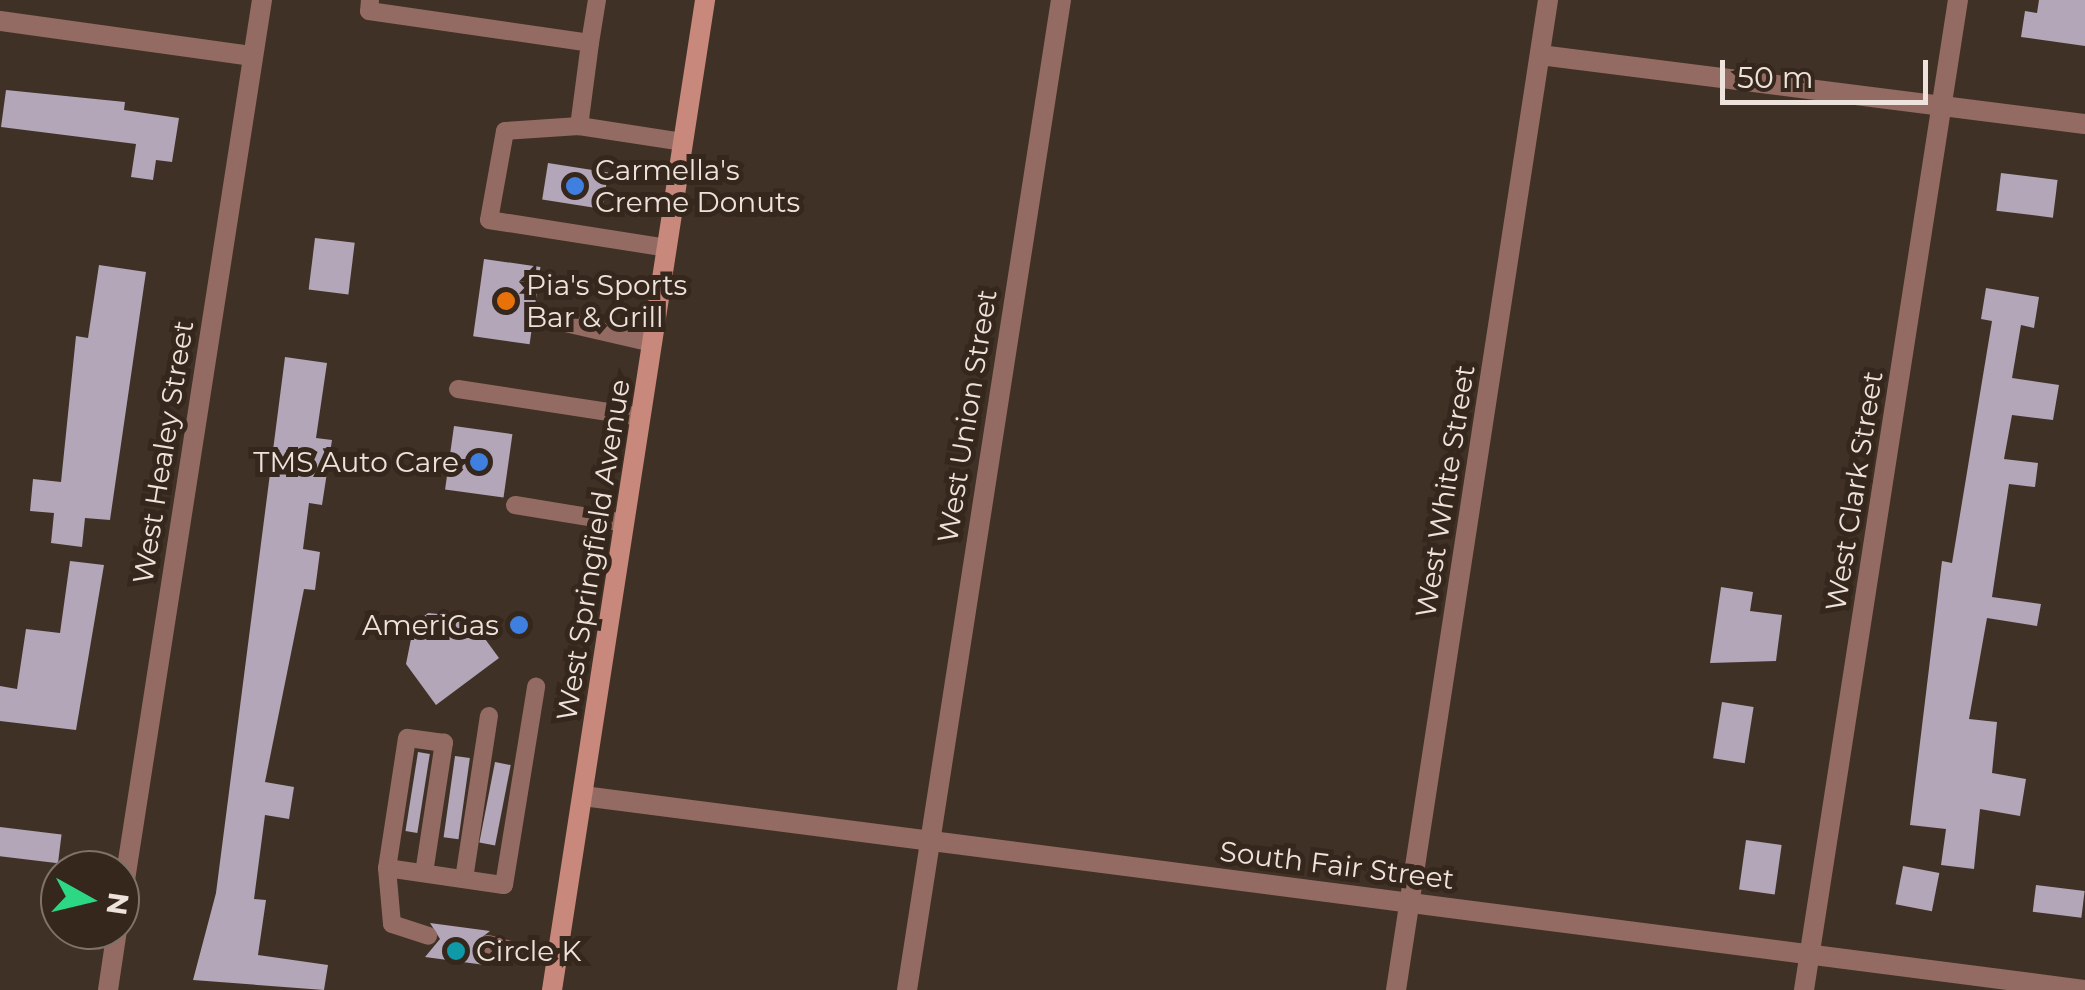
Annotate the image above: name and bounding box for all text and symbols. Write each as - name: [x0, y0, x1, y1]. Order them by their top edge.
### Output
- scale bar: [1725, 40, 1932, 102]
- text: 50 m: [1737, 59, 1814, 96]
- place label: Carmella's Creme Donuts: [595, 153, 800, 219]
- marker: Carmella's Creme Donuts: [564, 175, 586, 197]
- place label: Pia's Sports Bar & Grill: [526, 268, 687, 334]
- street label: West Union Street: [930, 287, 1004, 545]
- marker: Pia's Sports Bar & Grill: [495, 290, 517, 312]
- street label: West Healey Street: [126, 318, 200, 586]
- street label: West White Street: [1408, 362, 1482, 620]
- street label: West Clark Street: [1818, 369, 1890, 613]
- street label: West Springfield Avenue: [549, 377, 637, 723]
- place label: TMS Auto Care: [253, 445, 459, 479]
- marker: TMS Auto Care: [468, 451, 490, 473]
- place label: AmeriGas: [362, 608, 499, 642]
- marker: AmeriGas: [508, 614, 530, 636]
- street label: South Fair Street: [1218, 834, 1456, 896]
- north arrow: [40, 850, 140, 950]
- text: N: [99, 890, 136, 917]
- place label: Circle K: [476, 934, 581, 968]
- marker: Circle K: [445, 940, 467, 962]

